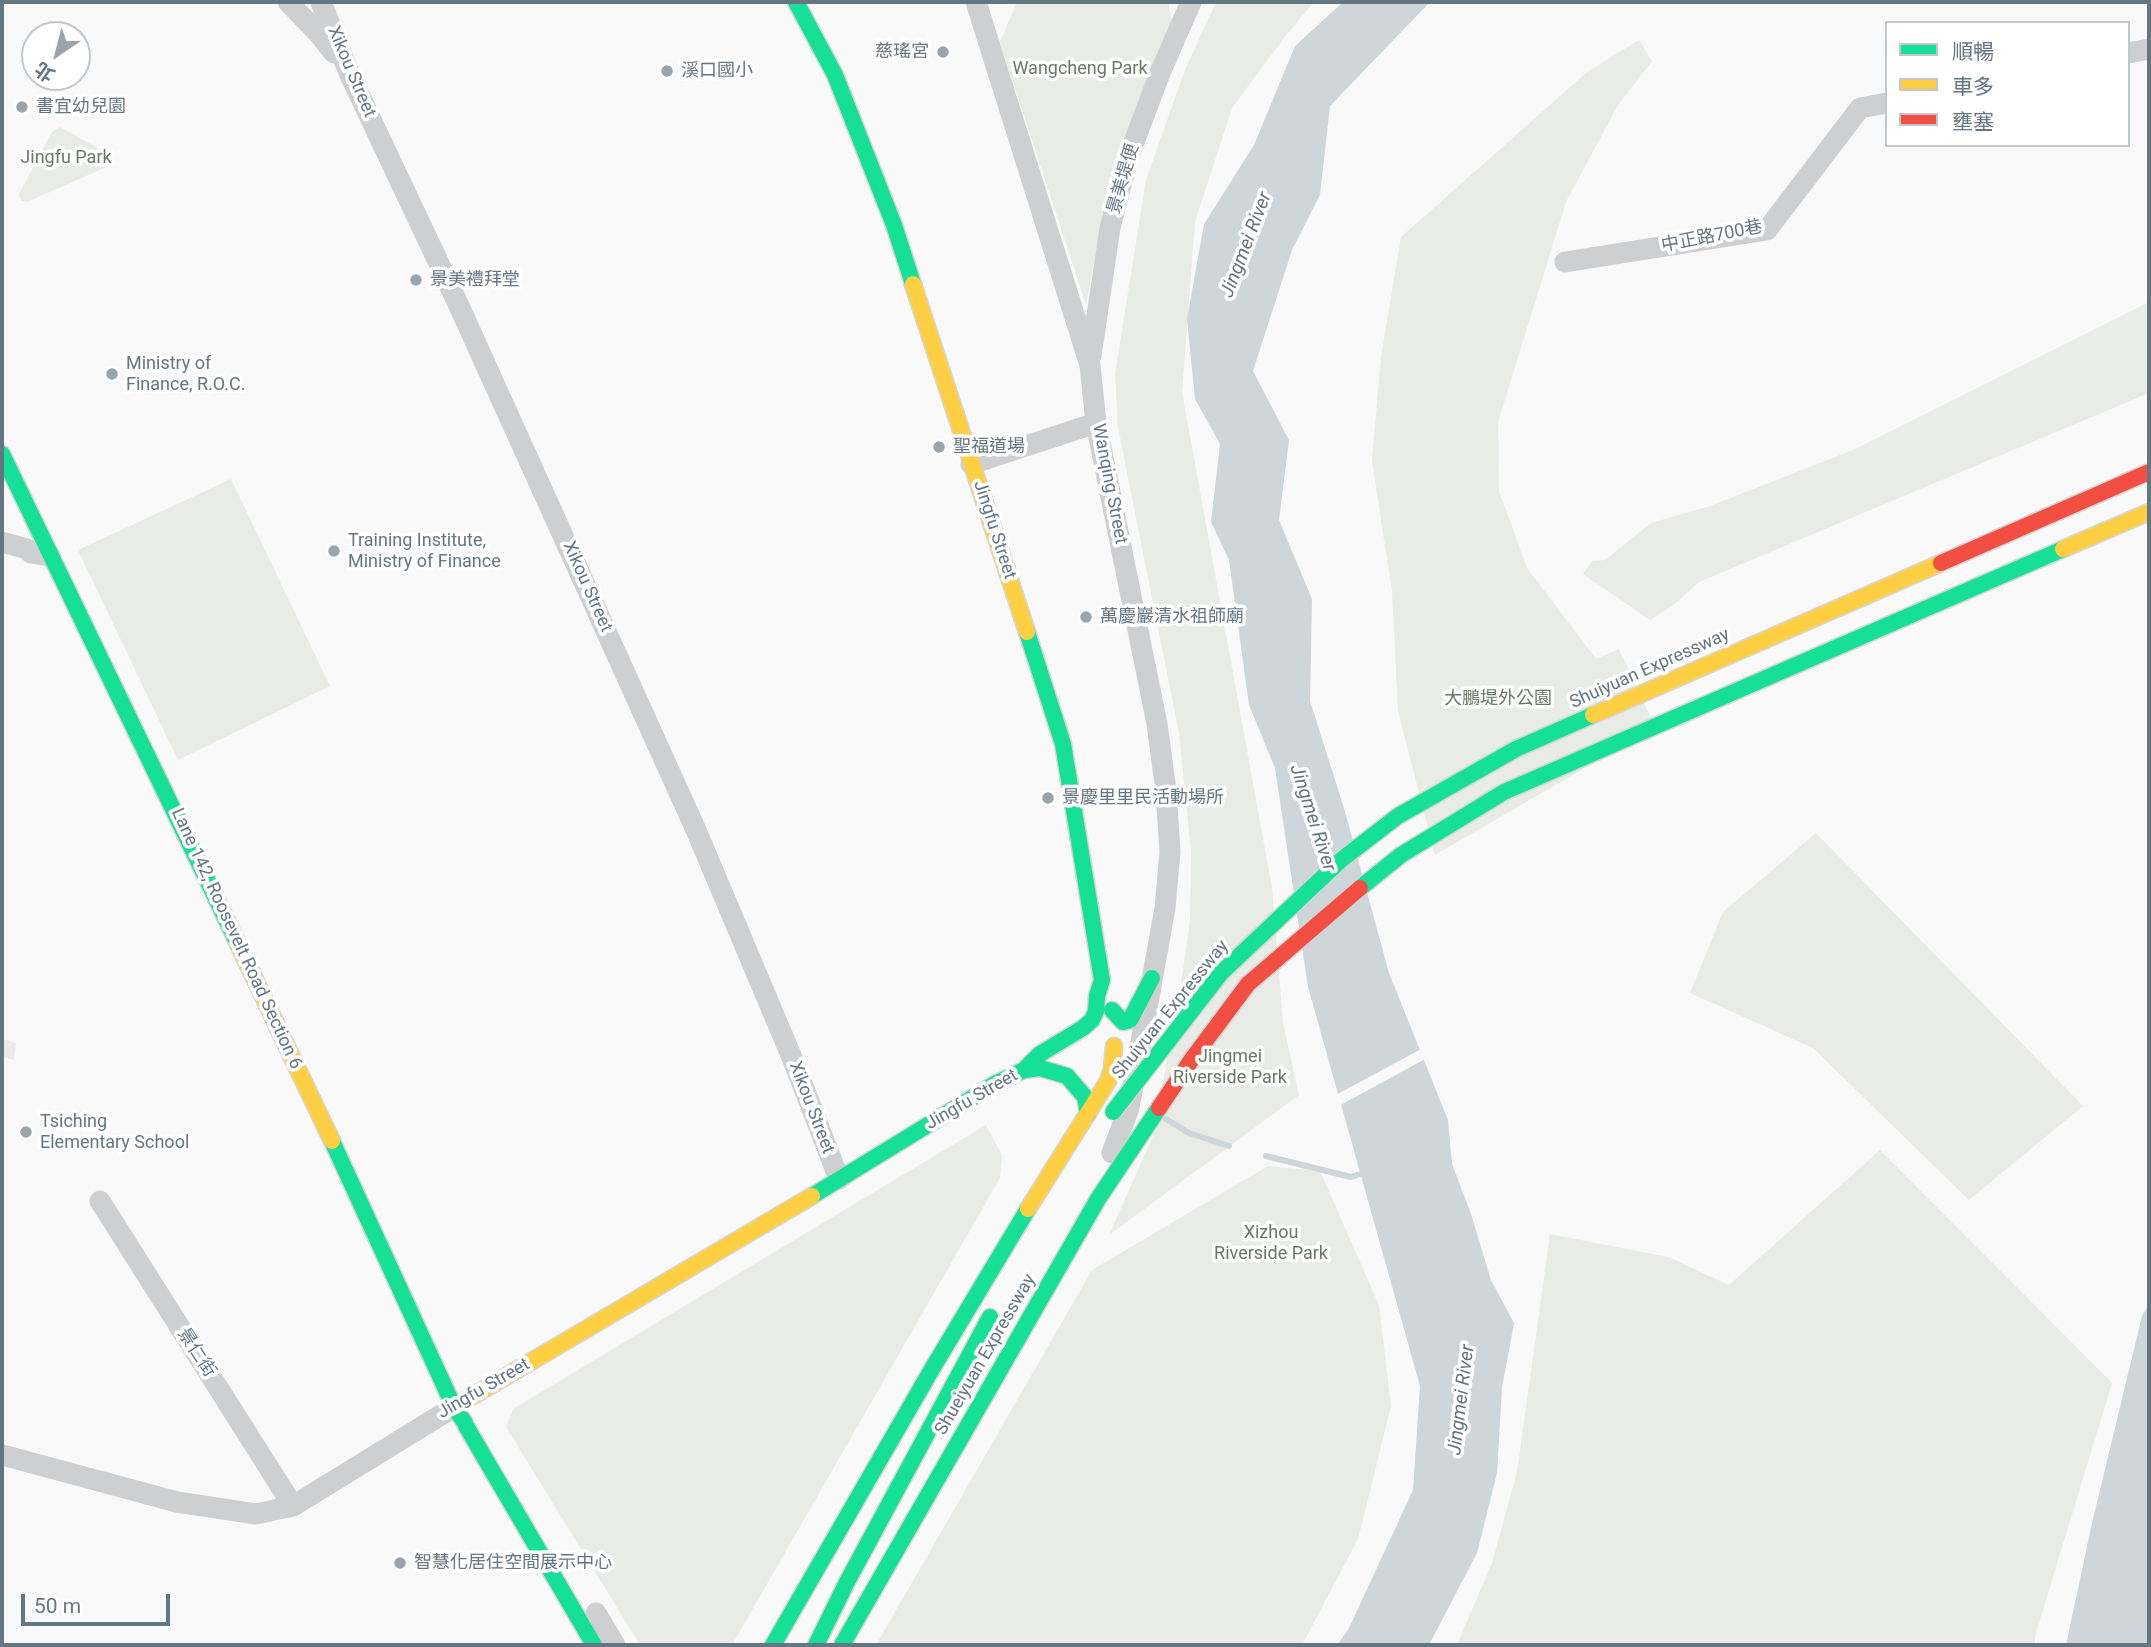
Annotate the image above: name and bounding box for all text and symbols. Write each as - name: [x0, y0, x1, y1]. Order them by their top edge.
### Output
- north arrow: [21, 21, 91, 91]
- legend: [1885, 21, 2130, 147]
- street label: Xikou Street: [322, 23, 380, 121]
- text: 順暢: [1952, 40, 1994, 64]
- place label: 慈瑤宮: [875, 41, 929, 63]
- marker: 慈瑤宮: [935, 44, 951, 60]
- text: 北: [30, 57, 59, 87]
- park label: Wangcheng Park: [1012, 58, 1148, 80]
- place label: 溪口國小: [681, 60, 753, 82]
- marker: 溪口國小: [659, 63, 675, 79]
- text: 車多: [1952, 75, 1994, 99]
- place label: 書宜幼兒園: [36, 96, 126, 118]
- marker: 書宜幼兒園: [14, 99, 30, 115]
- text: 壅塞: [1952, 110, 1994, 134]
- street label: 景美堤便: [1104, 141, 1144, 217]
- park label: Jingfu Park: [20, 147, 112, 169]
- water label: Jingmei River: [1216, 189, 1278, 301]
- street label: 中正路700巷: [1660, 217, 1764, 257]
- place label: 景美禮拜堂: [430, 269, 520, 291]
- marker: 景美禮拜堂: [408, 272, 424, 288]
- place label: Ministry of Finance, R.O.C.: [126, 353, 246, 396]
- marker: Ministry of Finance, R.O.C.: [104, 366, 120, 382]
- street label: Wanqing Street: [1087, 422, 1131, 546]
- place label: 聖福道場: [953, 436, 1025, 458]
- marker: 聖福道場: [931, 439, 947, 455]
- street label: Jingfu Street: [968, 478, 1020, 582]
- place label: Training Institute, Ministry of Finance: [348, 530, 501, 572]
- street label: Xikou Street: [557, 538, 617, 636]
- marker: Training Institute, Ministry of Finance: [326, 543, 342, 559]
- place label: 萬慶巖清水祖師廟: [1100, 606, 1244, 628]
- marker: 萬慶巖清水祖師廟: [1078, 609, 1094, 625]
- street label: Shuiyuan Expressway: [1567, 624, 1733, 714]
- park label: 大鵬堤外公園: [1444, 688, 1552, 710]
- water label: Jingmei River: [1284, 762, 1340, 874]
- place label: 景慶里里民活動場所: [1062, 787, 1224, 809]
- marker: 景慶里里民活動場所: [1040, 790, 1056, 806]
- street label: Lane 142, Roosevelt Road Section 6: [166, 805, 306, 1073]
- street label: Shuiyuan Expressway: [1108, 936, 1234, 1084]
- park label: Jingmei Riverside Park: [1173, 1046, 1287, 1088]
- street label: Xikou Street: [784, 1059, 838, 1157]
- street label: Jingfu Street: [922, 1065, 1022, 1135]
- place label: Tsiching Elementary School: [40, 1111, 189, 1154]
- marker: Tsiching Elementary School: [18, 1124, 34, 1140]
- park label: Xizhou Riverside Park: [1214, 1222, 1328, 1264]
- street label: Shueiyuan Expressway: [931, 1271, 1041, 1439]
- street label: 景仁街: [172, 1324, 220, 1382]
- water label: Jingmei River: [1444, 1344, 1480, 1456]
- street label: Jingfu Street: [434, 1354, 534, 1424]
- place label: 智慧化居住空間展示中心: [414, 1552, 612, 1574]
- marker: 智慧化居住空間展示中心: [392, 1555, 408, 1571]
- scale bar: [24, 1580, 173, 1624]
- text: 50 m: [34, 1594, 81, 1618]

